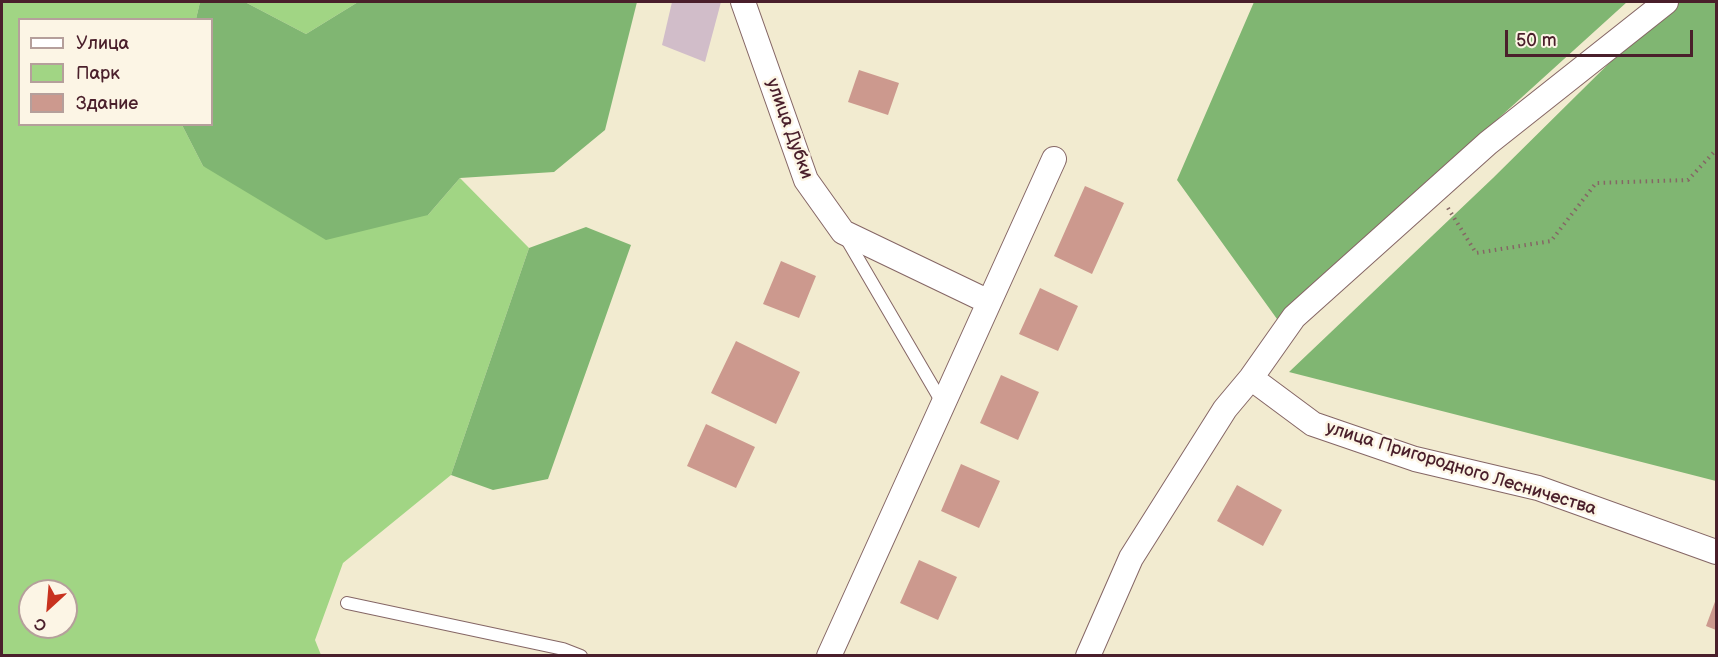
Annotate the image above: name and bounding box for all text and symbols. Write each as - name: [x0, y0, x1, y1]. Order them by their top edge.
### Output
- legend: [18, 18, 213, 126]
- scale bar: [1508, 18, 1696, 56]
- text: 50 m: [1516, 30, 1557, 51]
- text: Улица: [76, 33, 129, 54]
- text: Парк: [76, 63, 120, 84]
- street label: улица Дубки: [761, 76, 817, 182]
- text: Здание: [76, 93, 138, 114]
- street label: улица Пригородного Лесничества: [1323, 417, 1599, 521]
- north arrow: [18, 579, 78, 639]
- text: С: [32, 613, 50, 635]

